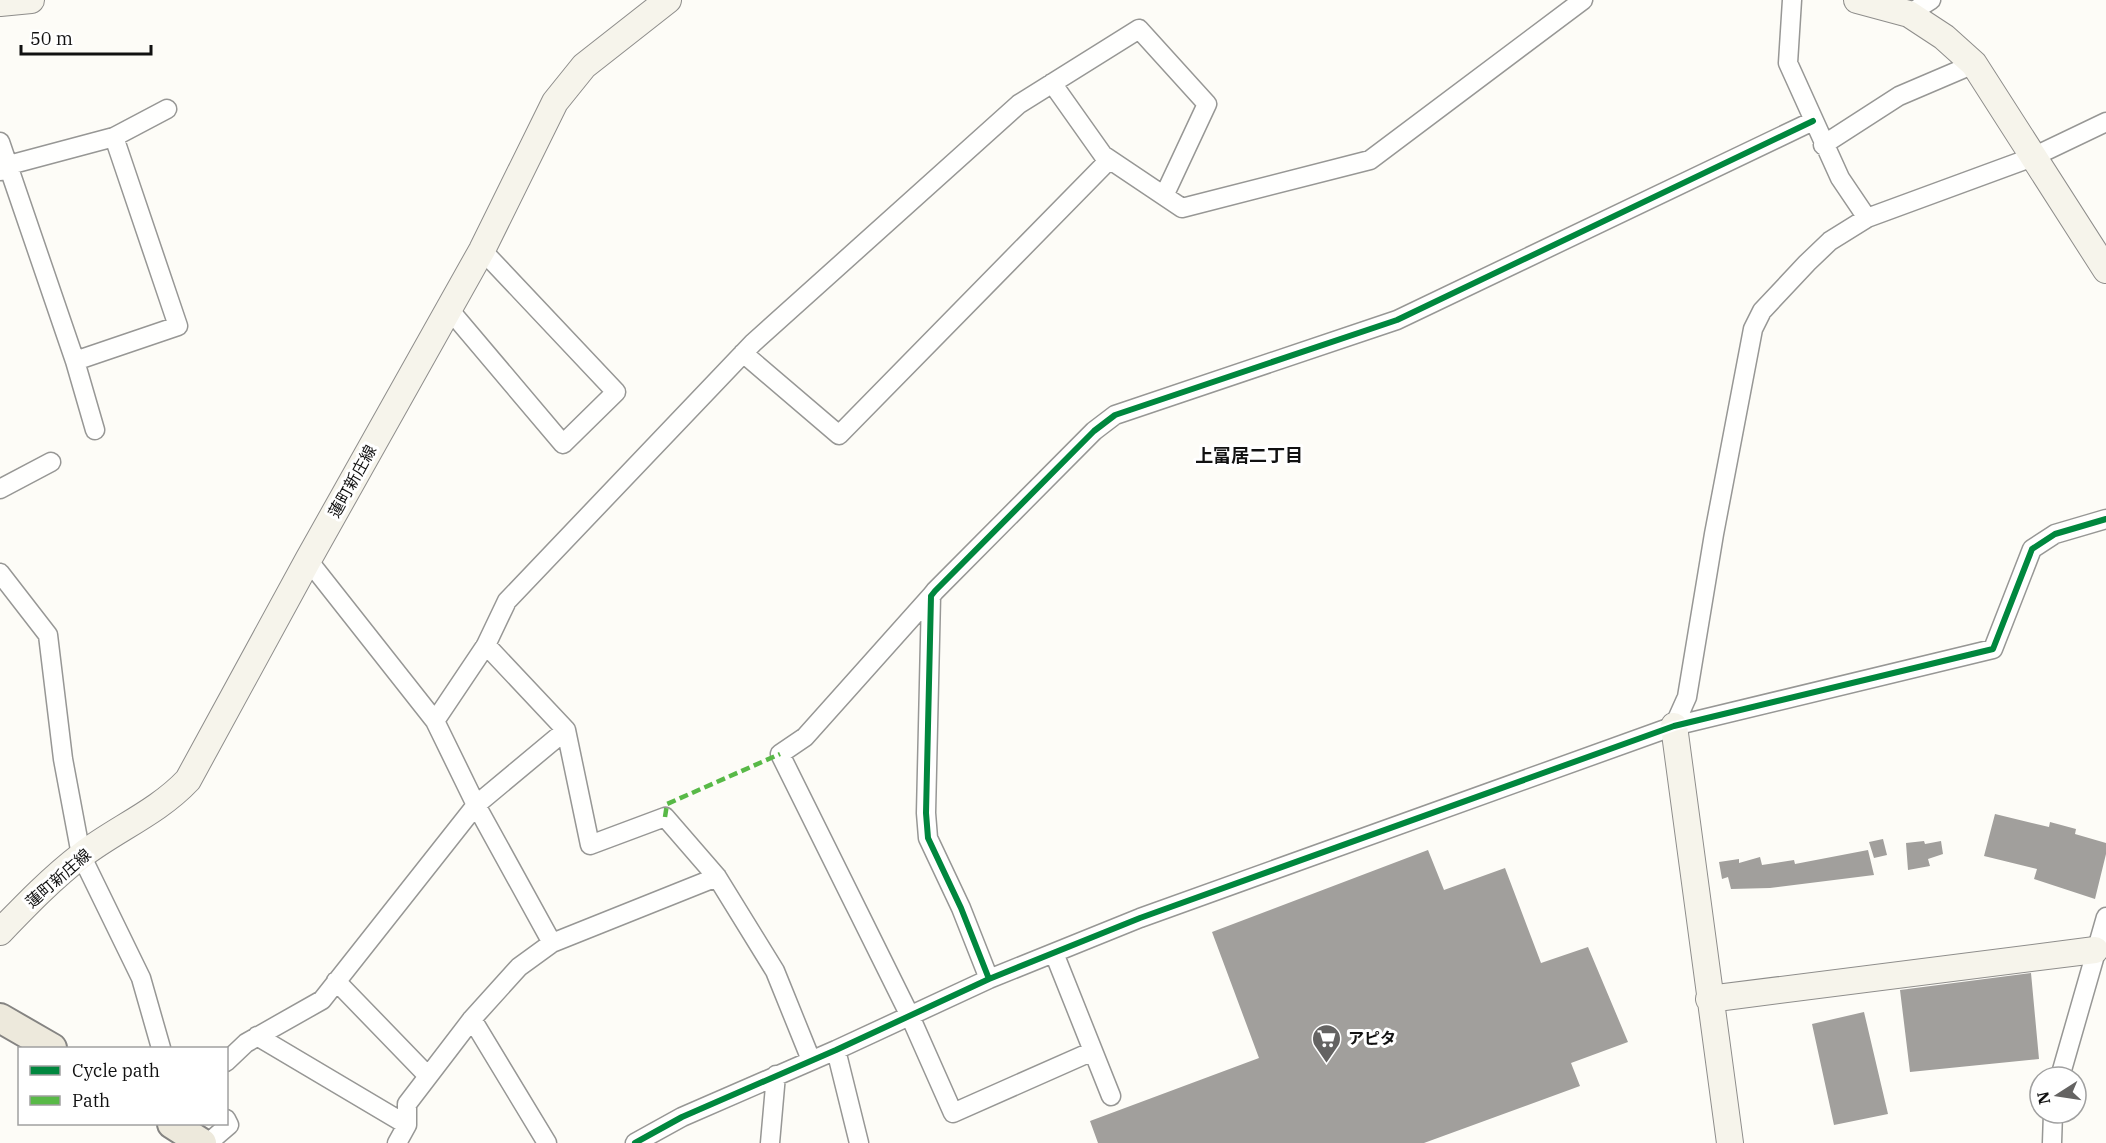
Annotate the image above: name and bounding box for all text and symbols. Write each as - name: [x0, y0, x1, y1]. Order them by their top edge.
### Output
- scale bar: [21, 18, 152, 56]
- text: 50 m: [30, 27, 73, 50]
- street label: 蓮町新庄線: [324, 441, 380, 521]
- district label: 上冨居二丁目: [1195, 444, 1303, 467]
- street label: 蓮町新庄線: [21, 844, 95, 912]
- supermarket icon: アピタ: [1311, 1022, 1343, 1064]
- place label: アピタ: [1348, 1028, 1396, 1048]
- legend: [18, 1047, 228, 1125]
- text: Cycle path: [72, 1059, 160, 1082]
- north arrow: [2028, 1065, 2088, 1125]
- text: Path: [72, 1089, 110, 1112]
- text: N: [2032, 1090, 2054, 1106]

